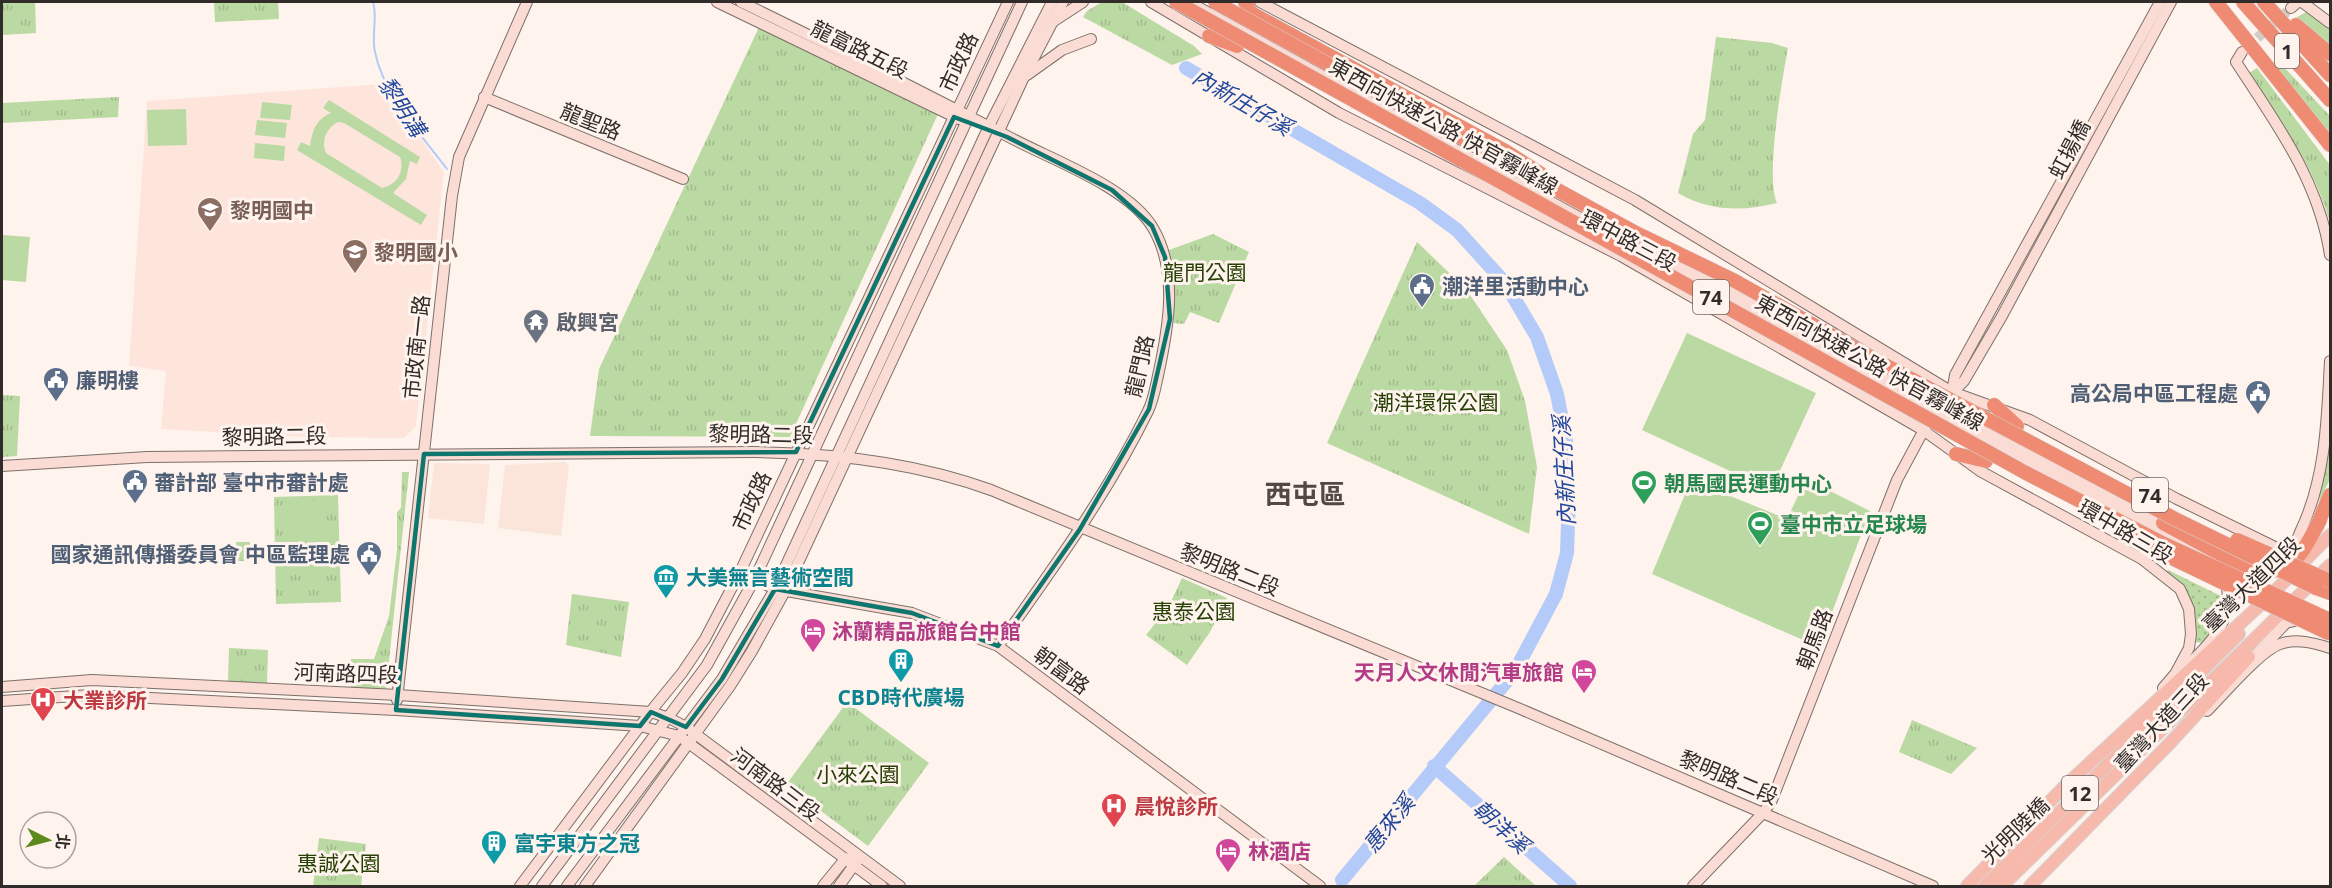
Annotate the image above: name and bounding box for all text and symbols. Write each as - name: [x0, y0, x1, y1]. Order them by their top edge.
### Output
- street label: 龍富路五段: [807, 13, 913, 85]
- street label: 市政路: [932, 28, 984, 96]
- road number: 1: [2275, 34, 2299, 68]
- street label: 東西向快速公路 快官霧峰線: [1325, 51, 1563, 201]
- water label: 內新庄仔溪: [1188, 61, 1301, 143]
- water label: 黎明溝: [372, 70, 435, 144]
- street label: 龍聖路: [557, 96, 625, 146]
- street label: 虹揚橋: [2042, 115, 2096, 183]
- school or university icon: 黎明國中: [195, 195, 225, 233]
- place label: 黎明國中: [230, 196, 314, 224]
- street label: 環中路三段: [1576, 203, 1682, 277]
- school or university icon: 黎明國小: [340, 237, 370, 275]
- place label: 黎明國小: [374, 238, 458, 266]
- park label: 龍門公園: [1163, 258, 1247, 286]
- public building icon: 潮洋里活動中心: [1407, 271, 1437, 309]
- place label: 潮洋里活動中心: [1442, 272, 1589, 300]
- road number: 74: [1693, 280, 1729, 314]
- street label: 東西向快速公路 快官霧峰線: [1751, 287, 1989, 437]
- street label: 市政南一路: [397, 293, 435, 401]
- temple icon: 啟興宮: [521, 307, 551, 345]
- place label: 啟興宮: [556, 308, 619, 336]
- street label: 龍門路: [1118, 332, 1160, 400]
- public building icon: 廉明樓: [41, 365, 71, 403]
- place label: 廉明樓: [76, 366, 139, 394]
- public building icon: 高公局中區工程處: [2243, 378, 2273, 416]
- place label: 高公局中區工程處: [2070, 379, 2238, 407]
- park label: 潮洋環保公園: [1373, 388, 1499, 416]
- water label: 內新庄仔溪: [1545, 412, 1581, 527]
- street label: 黎明路二段: [708, 419, 814, 449]
- street label: 黎明路二段: [221, 421, 327, 451]
- public building icon: 審計部 臺中市審計處: [120, 467, 150, 505]
- street label: 市政路: [725, 467, 777, 535]
- place label: 審計部 臺中市審計處: [154, 468, 348, 496]
- sports icon: 朝馬國民運動中心: [1629, 468, 1659, 506]
- place label: 朝馬國民運動中心: [1664, 469, 1832, 497]
- district label: 西屯區: [1265, 475, 1346, 512]
- road number: 74: [2132, 478, 2168, 512]
- street label: 環中路三段: [2074, 493, 2178, 569]
- sports icon: 臺中市立足球場: [1745, 509, 1775, 547]
- place label: 臺中市立足球場: [1780, 510, 1927, 538]
- street label: 臺灣大道四段: [2196, 530, 2306, 638]
- street label: 黎明路二段: [1176, 536, 1284, 602]
- public building icon: 國家通訊傳播委員會 中區監理處: [354, 539, 384, 577]
- place label: 國家通訊傳播委員會 中區監理處: [51, 540, 350, 568]
- museum icon: 大美無言藝術空間: [651, 562, 681, 600]
- place label: 大美無言藝術空間: [686, 563, 854, 591]
- park label: 惠泰公園: [1152, 597, 1236, 625]
- street label: 朝馬路: [1790, 605, 1838, 673]
- hotel icon: 沐蘭精品旅館台中館: [798, 616, 828, 654]
- place label: 沐蘭精品旅館台中館: [832, 617, 1021, 645]
- street label: 朝富路: [1028, 640, 1096, 700]
- building icon: CBD時代廣場: [886, 646, 916, 684]
- street label: 河南路四段: [293, 657, 399, 689]
- hotel icon: 天月人文休閒汽車旅館: [1569, 657, 1599, 695]
- place label: 天月人文休閒汽車旅館: [1354, 658, 1564, 686]
- street label: 臺灣大道三段: [2108, 666, 2214, 778]
- place label: CBD時代廣場: [837, 683, 965, 711]
- hospital icon: 大業診所: [28, 685, 58, 723]
- place label: 大業診所: [63, 686, 147, 714]
- street label: 河南路三段: [726, 741, 826, 827]
- street label: 黎明路二段: [1675, 744, 1783, 810]
- park label: 小來公園: [816, 760, 900, 788]
- road number: 12: [2062, 776, 2098, 810]
- water label: 惠來溪: [1356, 786, 1422, 858]
- hospital icon: 晨悅診所: [1099, 791, 1129, 829]
- street label: 光明陸橋: [1975, 791, 2055, 869]
- place label: 晨悅診所: [1134, 792, 1218, 820]
- water label: 朝洋溪: [1467, 793, 1539, 861]
- north arrow: [18, 810, 78, 870]
- building icon: 富宇東方之冠: [479, 828, 509, 866]
- place label: 富宇東方之冠: [514, 829, 640, 857]
- text: 北: [51, 832, 75, 851]
- hotel icon: 林酒店: [1213, 836, 1243, 874]
- place label: 林酒店: [1248, 837, 1311, 865]
- park label: 惠誠公園: [297, 849, 381, 877]

